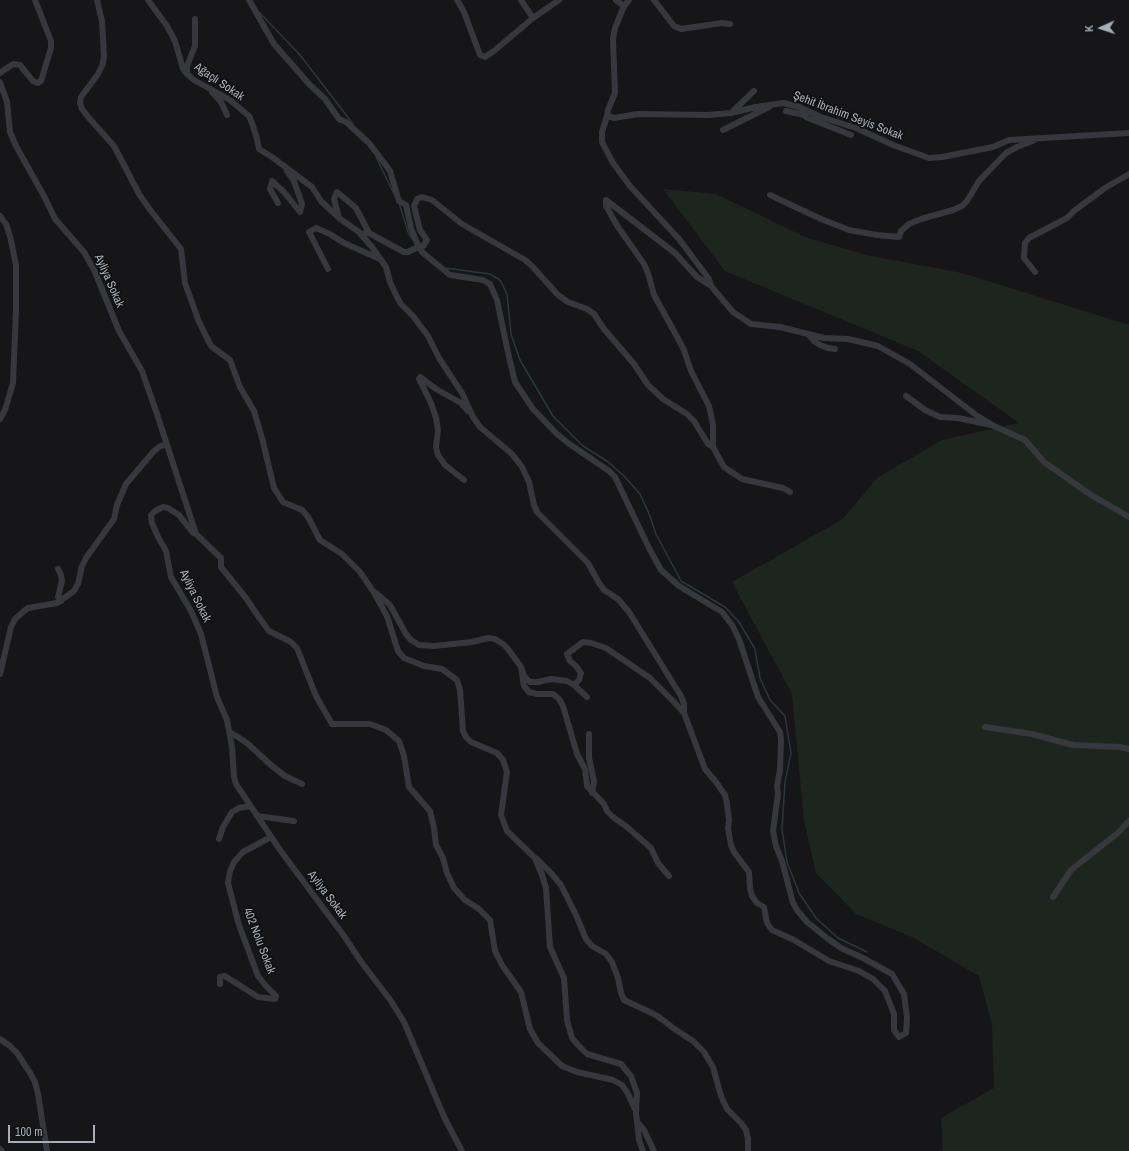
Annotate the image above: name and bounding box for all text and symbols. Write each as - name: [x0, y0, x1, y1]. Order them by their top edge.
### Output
- north arrow: [1081, 8, 1121, 48]
- text: K: [1082, 25, 1096, 32]
- street label: Ağaçlı Sokak: [191, 60, 247, 104]
- street label: Şehit İbrahim Seyis Sokak: [791, 88, 905, 144]
- street label: Ayliya Sokak: [91, 252, 127, 310]
- street label: Ayliya Sokak: [176, 567, 214, 625]
- street label: Ayliya Sokak: [304, 868, 350, 922]
- street label: 402 Nolu Sokak: [240, 906, 278, 976]
- scale bar: [10, 1117, 97, 1143]
- text: 100 m: [15, 1124, 42, 1140]

